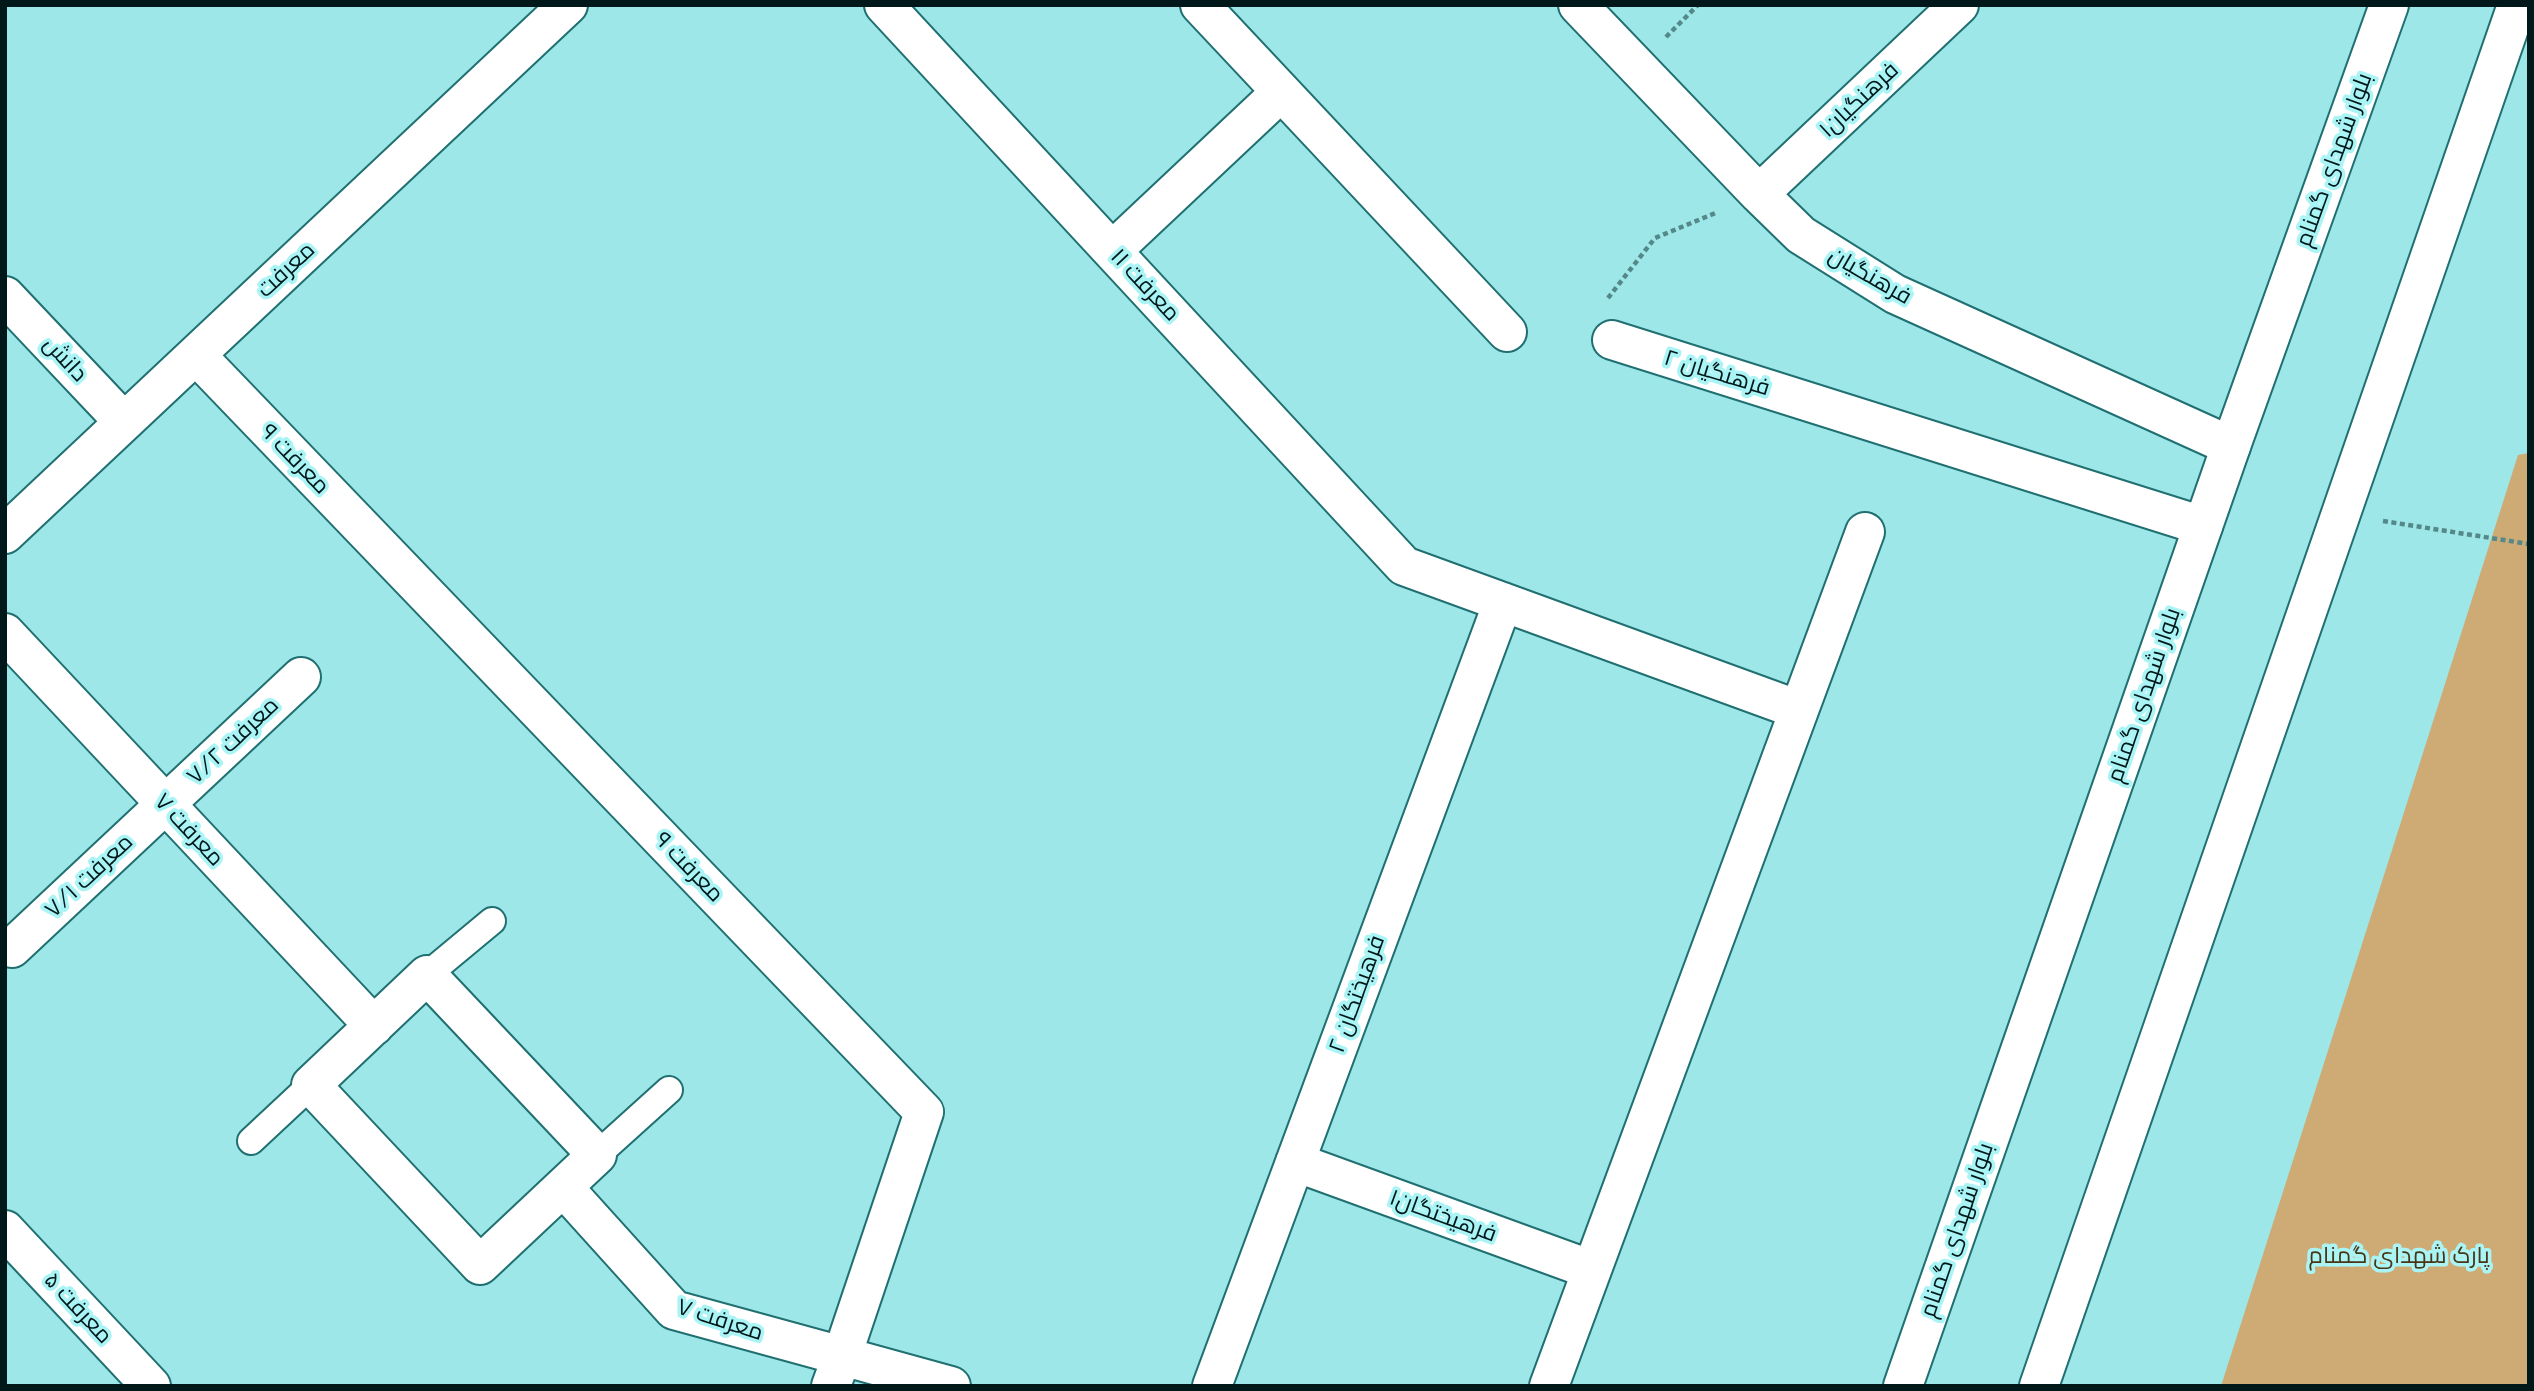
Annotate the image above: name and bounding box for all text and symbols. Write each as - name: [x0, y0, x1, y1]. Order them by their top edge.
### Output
- street label: فرهنگیان۱: [1814, 56, 1904, 144]
- street label: بلوار شهدای گمنام: [2290, 69, 2378, 251]
- street label: معرفت: [251, 236, 321, 304]
- street label: فرهنگیان: [1824, 241, 1916, 311]
- street label: معرفت ۱۱: [1105, 243, 1185, 327]
- street label: دانش: [37, 331, 93, 387]
- street label: فرهنگیان ۲: [1661, 344, 1773, 402]
- street label: معرفت ۹: [255, 418, 335, 500]
- street label: بلوار شهدای گمنام: [2101, 604, 2187, 786]
- street label: معرفت ۷/۲: [181, 692, 285, 790]
- street label: معرفت ۷: [148, 788, 230, 872]
- street label: معرفت ۹: [649, 826, 729, 908]
- street label: معرفت ۷/۱: [39, 828, 139, 924]
- street label: فرهیختگان ۲: [1323, 932, 1391, 1056]
- street label: بلوار شهدای گمنام: [1914, 1139, 2000, 1321]
- street label: فرهیختگان۱: [1386, 1184, 1500, 1248]
- park label: پارک شهدای گمنام: [2308, 1242, 2490, 1270]
- street label: معرفت ۵: [38, 1267, 118, 1349]
- street label: معرفت ۷: [673, 1293, 767, 1347]

